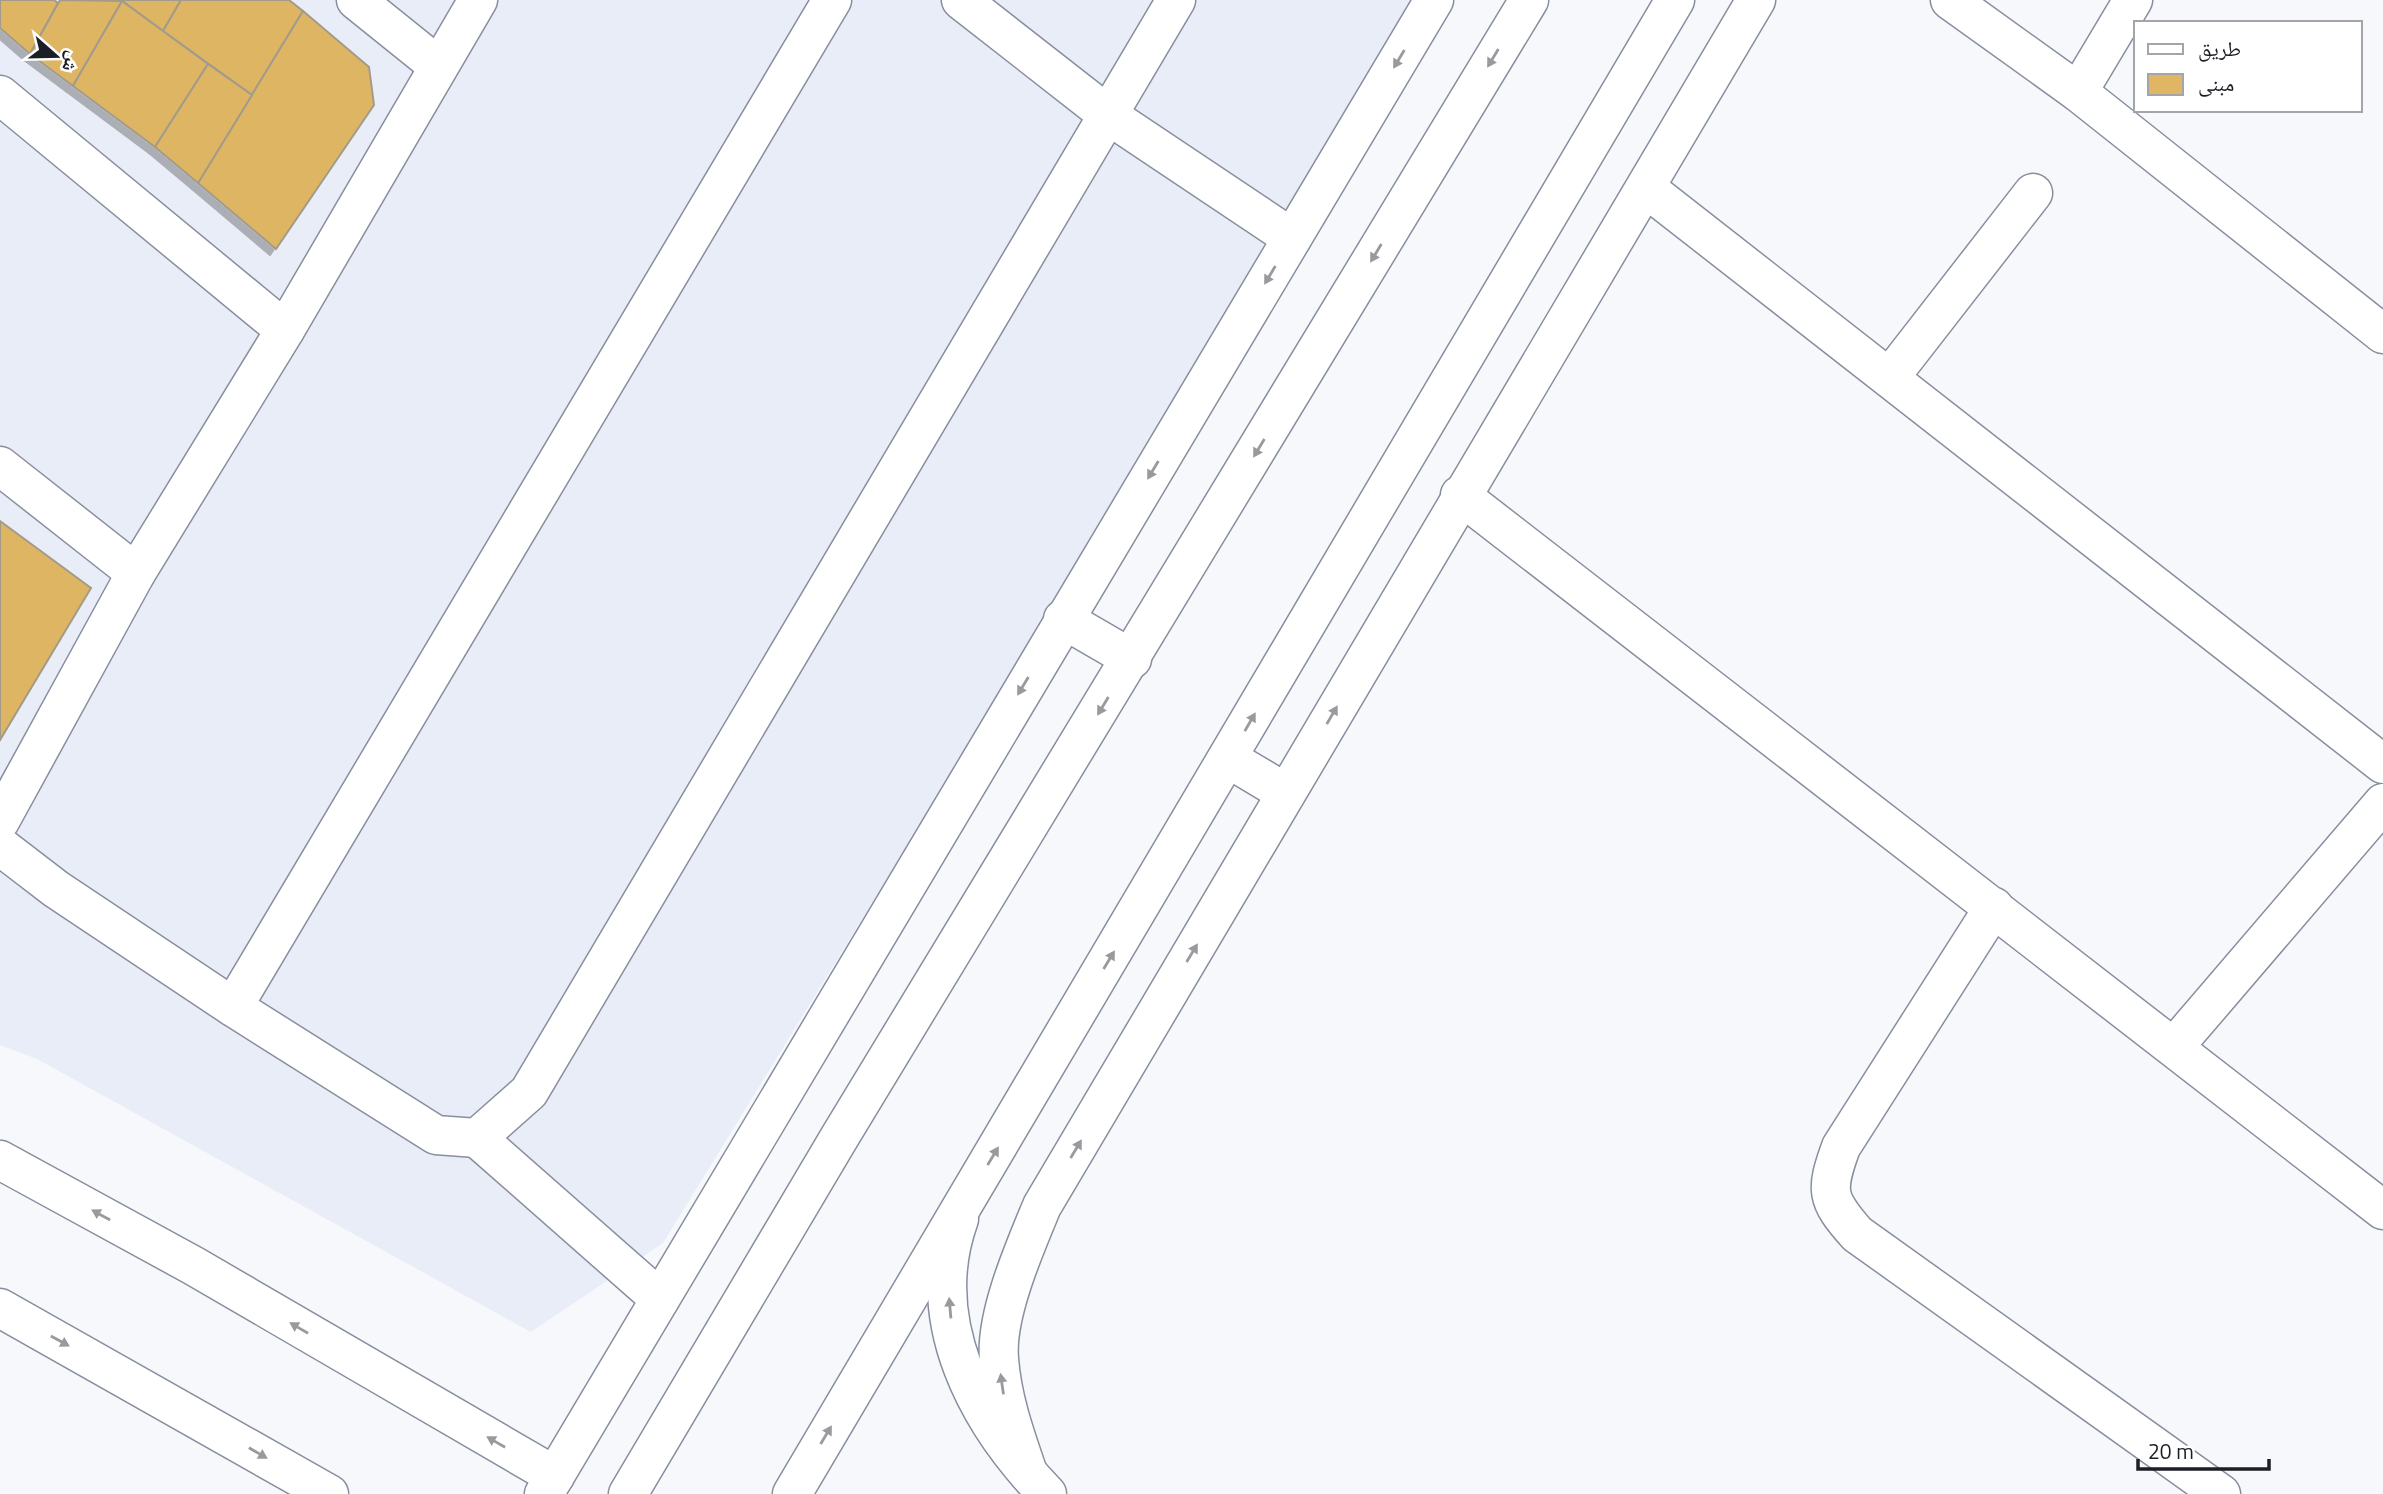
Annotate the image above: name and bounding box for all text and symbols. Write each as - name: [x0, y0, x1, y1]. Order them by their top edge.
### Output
- north arrow: [21, 21, 91, 91]
- legend: [2134, 21, 2362, 112]
- text: طريق: [2198, 32, 2241, 64]
- text: ش: [55, 48, 90, 76]
- one-way arrow: [1393, 49, 1405, 68]
- one-way arrow: [1487, 49, 1500, 68]
- text: مبنى: [2198, 67, 2234, 99]
- one-way arrow: [1370, 244, 1382, 263]
- one-way arrow: [1263, 265, 1276, 284]
- one-way arrow: [1253, 439, 1265, 458]
- one-way arrow: [1146, 460, 1159, 479]
- one-way arrow: [1017, 677, 1030, 696]
- one-way arrow: [1097, 697, 1110, 716]
- one-way arrow: [1326, 705, 1338, 724]
- one-way arrow: [1244, 713, 1257, 732]
- one-way arrow: [1186, 943, 1198, 962]
- one-way arrow: [1103, 951, 1115, 970]
- one-way arrow: [1070, 1139, 1082, 1158]
- one-way arrow: [987, 1146, 999, 1165]
- one-way arrow: [91, 1210, 111, 1221]
- one-way arrow: [944, 1297, 955, 1319]
- one-way arrow: [289, 1321, 308, 1334]
- one-way arrow: [50, 1335, 69, 1347]
- one-way arrow: [997, 1373, 1008, 1395]
- one-way arrow: [820, 1426, 833, 1445]
- scale bar: [2138, 1428, 2269, 1472]
- text: 20 m: [2148, 1435, 2194, 1467]
- one-way arrow: [486, 1436, 505, 1448]
- one-way arrow: [248, 1447, 267, 1459]

